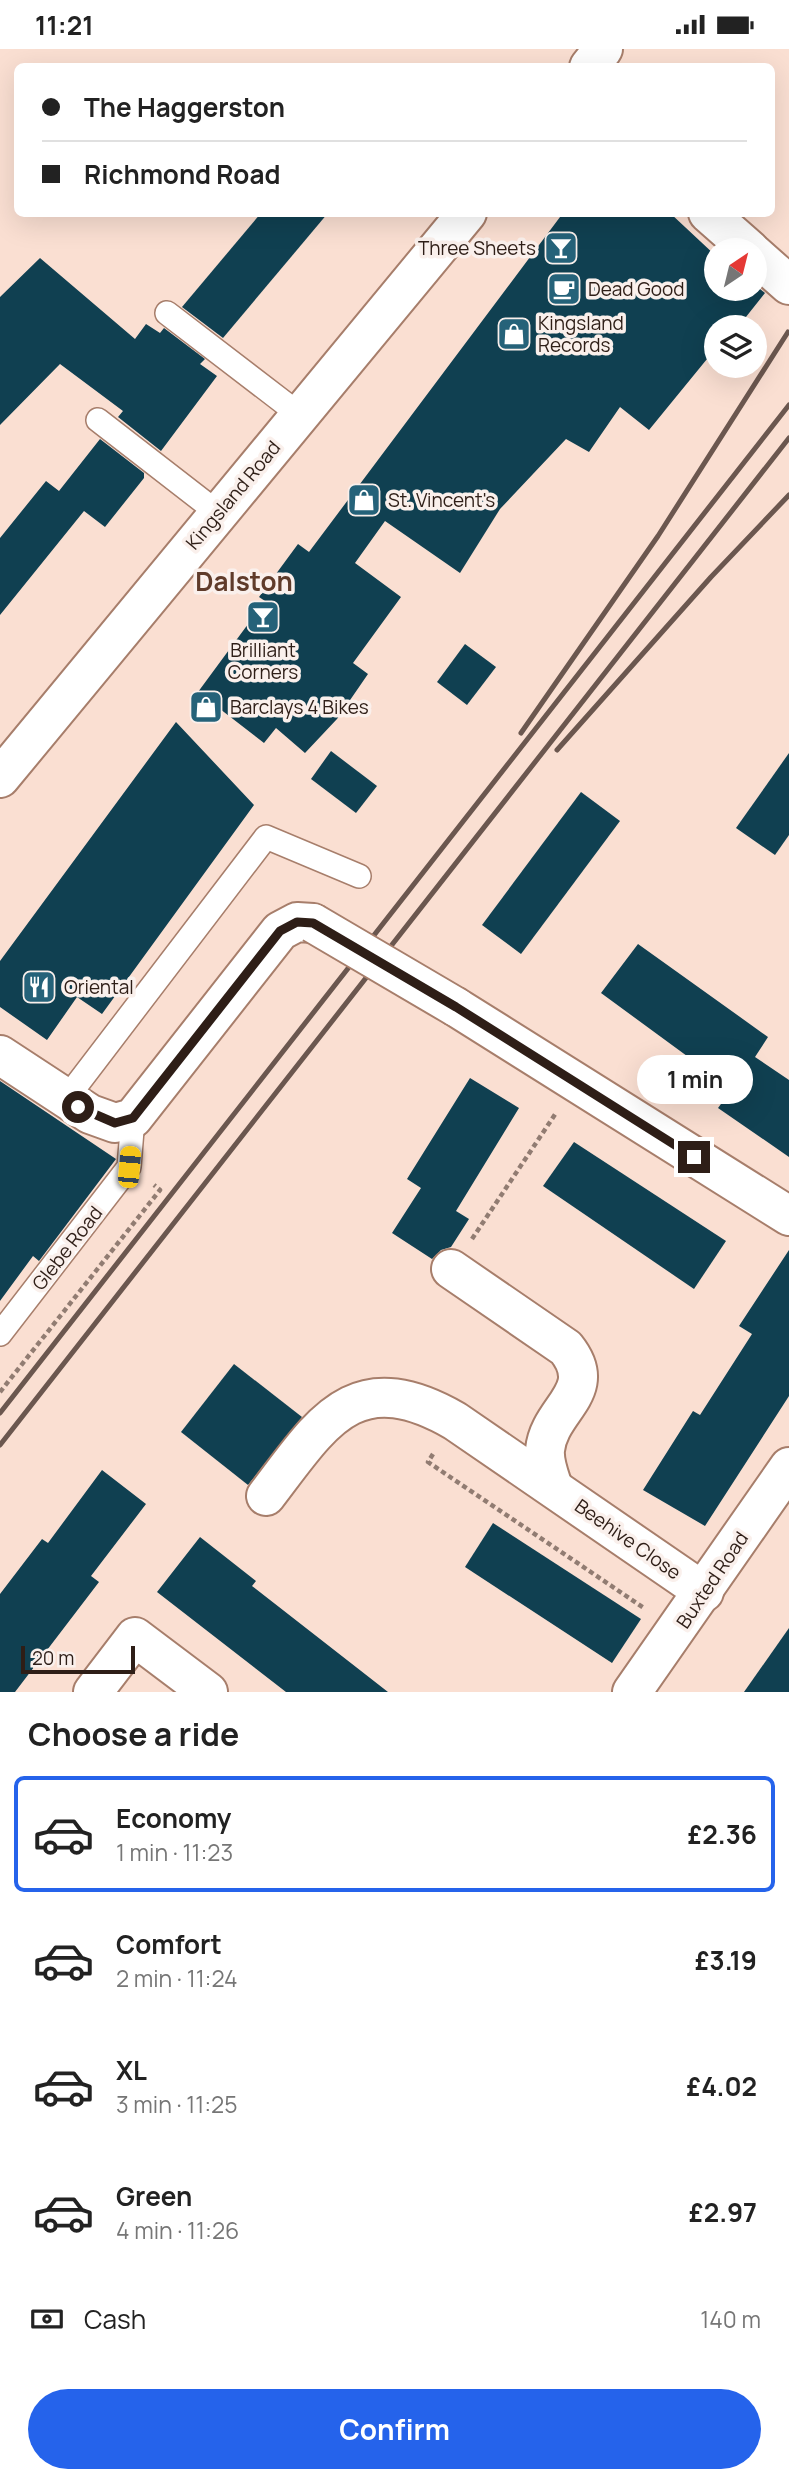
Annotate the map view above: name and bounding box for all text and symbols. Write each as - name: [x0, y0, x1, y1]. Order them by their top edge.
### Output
- text: 11:21: [35, 7, 94, 43]
- text: The Haggerston: [84, 89, 285, 125]
- text: Richmond Road: [84, 156, 280, 192]
- bar icon: Three Sheets: [542, 229, 580, 267]
- place label: Three Sheets: [418, 235, 536, 261]
- north arrow: [704, 238, 766, 301]
- map controls: [704, 238, 767, 378]
- cafe icon: Dead Good: [545, 270, 583, 308]
- place label: Dead Good: [588, 276, 684, 302]
- place label: Kingsland Records: [538, 310, 624, 358]
- shop icon: Kingsland Records: [495, 315, 533, 353]
- button: layers: [704, 315, 767, 378]
- street label: Kingsland Road: [180, 435, 286, 555]
- shop icon: St. Vincent's: [345, 481, 383, 519]
- place label: St. Vincent's: [388, 487, 495, 513]
- district label: Dalston: [195, 563, 293, 599]
- bar icon: Brilliant Corners: [244, 598, 282, 636]
- place label: Brilliant Corners: [228, 637, 298, 685]
- shop icon: Barclays 4 Bikes: [187, 688, 225, 726]
- place label: Barclays 4 Bikes: [230, 694, 369, 720]
- restaurant icon: Oriental: [20, 968, 58, 1006]
- place label: Oriental: [64, 974, 134, 1000]
- callout: 1 min: [636, 1055, 752, 1105]
- text: 1 min: [667, 1063, 723, 1095]
- route start: [62, 1091, 94, 1123]
- route end: [678, 1141, 710, 1173]
- car: [117, 1145, 142, 1189]
- street label: Glebe Road: [26, 1201, 108, 1295]
- street label: Beehive Close: [570, 1493, 686, 1585]
- street label: Buxted Road: [670, 1527, 754, 1633]
- scale bar: [21, 1643, 135, 1675]
- text: 20 m: [32, 1645, 74, 1671]
- text: Choose a ride: [28, 1712, 239, 1756]
- text: Economy: [116, 1800, 231, 1836]
- icon: car: [32, 1803, 95, 1866]
- text: £2.36: [688, 1816, 757, 1852]
- text: 1 min · 11:23: [116, 1836, 233, 1868]
- text: Comfort: [116, 1926, 222, 1962]
- icon: car: [32, 1929, 95, 1992]
- text: £3.19: [695, 1942, 757, 1978]
- text: 2 min · 11:24: [116, 1962, 238, 1994]
- text: XL: [116, 2052, 147, 2088]
- icon: car: [32, 2055, 95, 2118]
- text: £4.02: [686, 2068, 757, 2104]
- text: 3 min · 11:25: [116, 2088, 237, 2120]
- text: Green: [116, 2178, 192, 2214]
- icon: car: [32, 2181, 95, 2244]
- text: £2.97: [689, 2194, 757, 2230]
- text: 4 min · 11:26: [116, 2214, 239, 2246]
- icon: cash: [28, 2300, 66, 2338]
- text: Cash: [84, 2301, 146, 2337]
- text: 140 m: [700, 2303, 761, 2335]
- button: Confirm: [28, 2389, 761, 2469]

